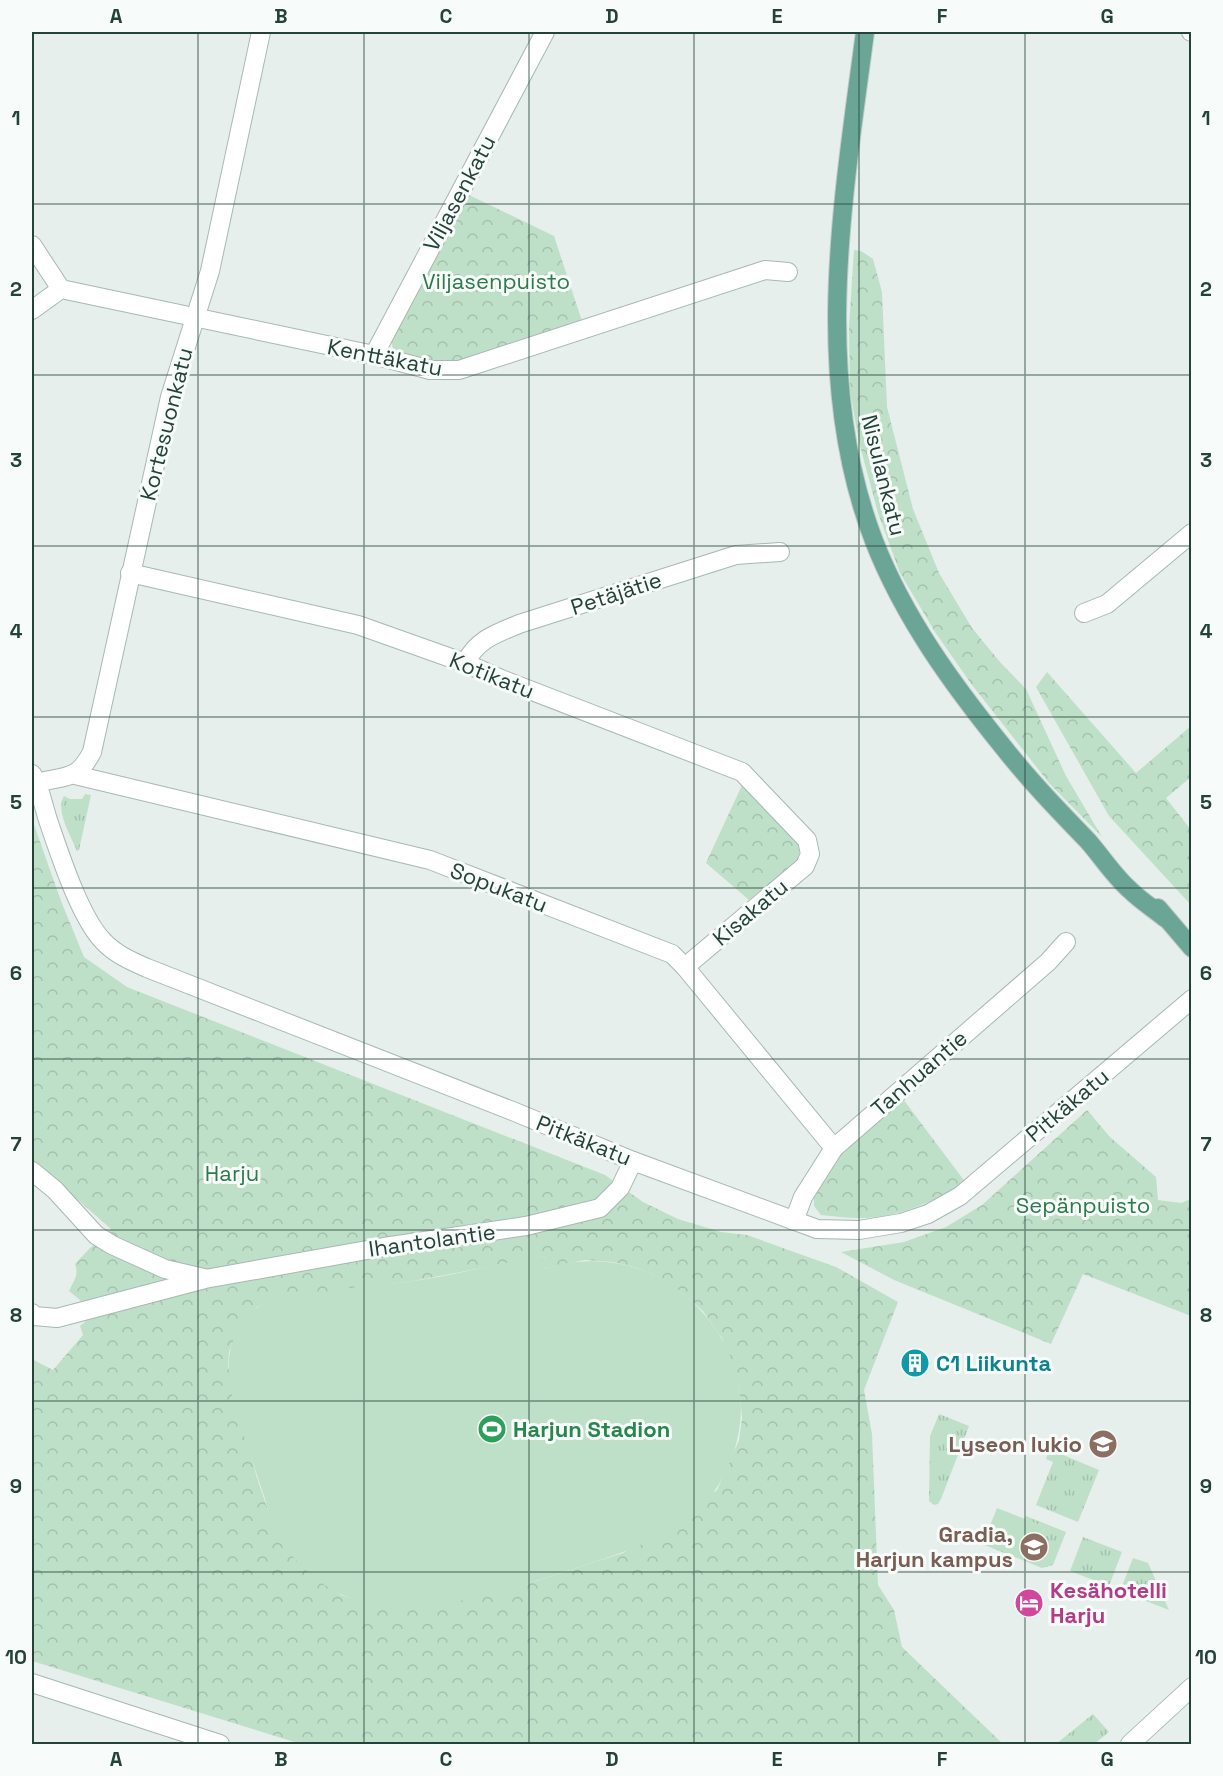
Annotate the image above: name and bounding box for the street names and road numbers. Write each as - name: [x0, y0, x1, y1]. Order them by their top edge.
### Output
- street label: Viljasenkatu: [417, 130, 501, 256]
- street label: Kenttäkatu: [325, 332, 445, 382]
- street label: Kortesuonkatu: [133, 345, 199, 503]
- street label: Nisulankatu: [855, 412, 913, 538]
- street label: Petäjätie: [567, 565, 665, 621]
- street label: Kotikatu: [446, 645, 538, 705]
- street label: Sopukatu: [446, 856, 552, 918]
- street label: Kisakatu: [706, 872, 794, 952]
- street label: Tanhuantie: [865, 1024, 973, 1122]
- street label: Pitkäkatu: [1020, 1062, 1114, 1148]
- street label: Pitkäkatu: [532, 1108, 636, 1172]
- street label: Ihantolantie: [367, 1217, 497, 1263]

